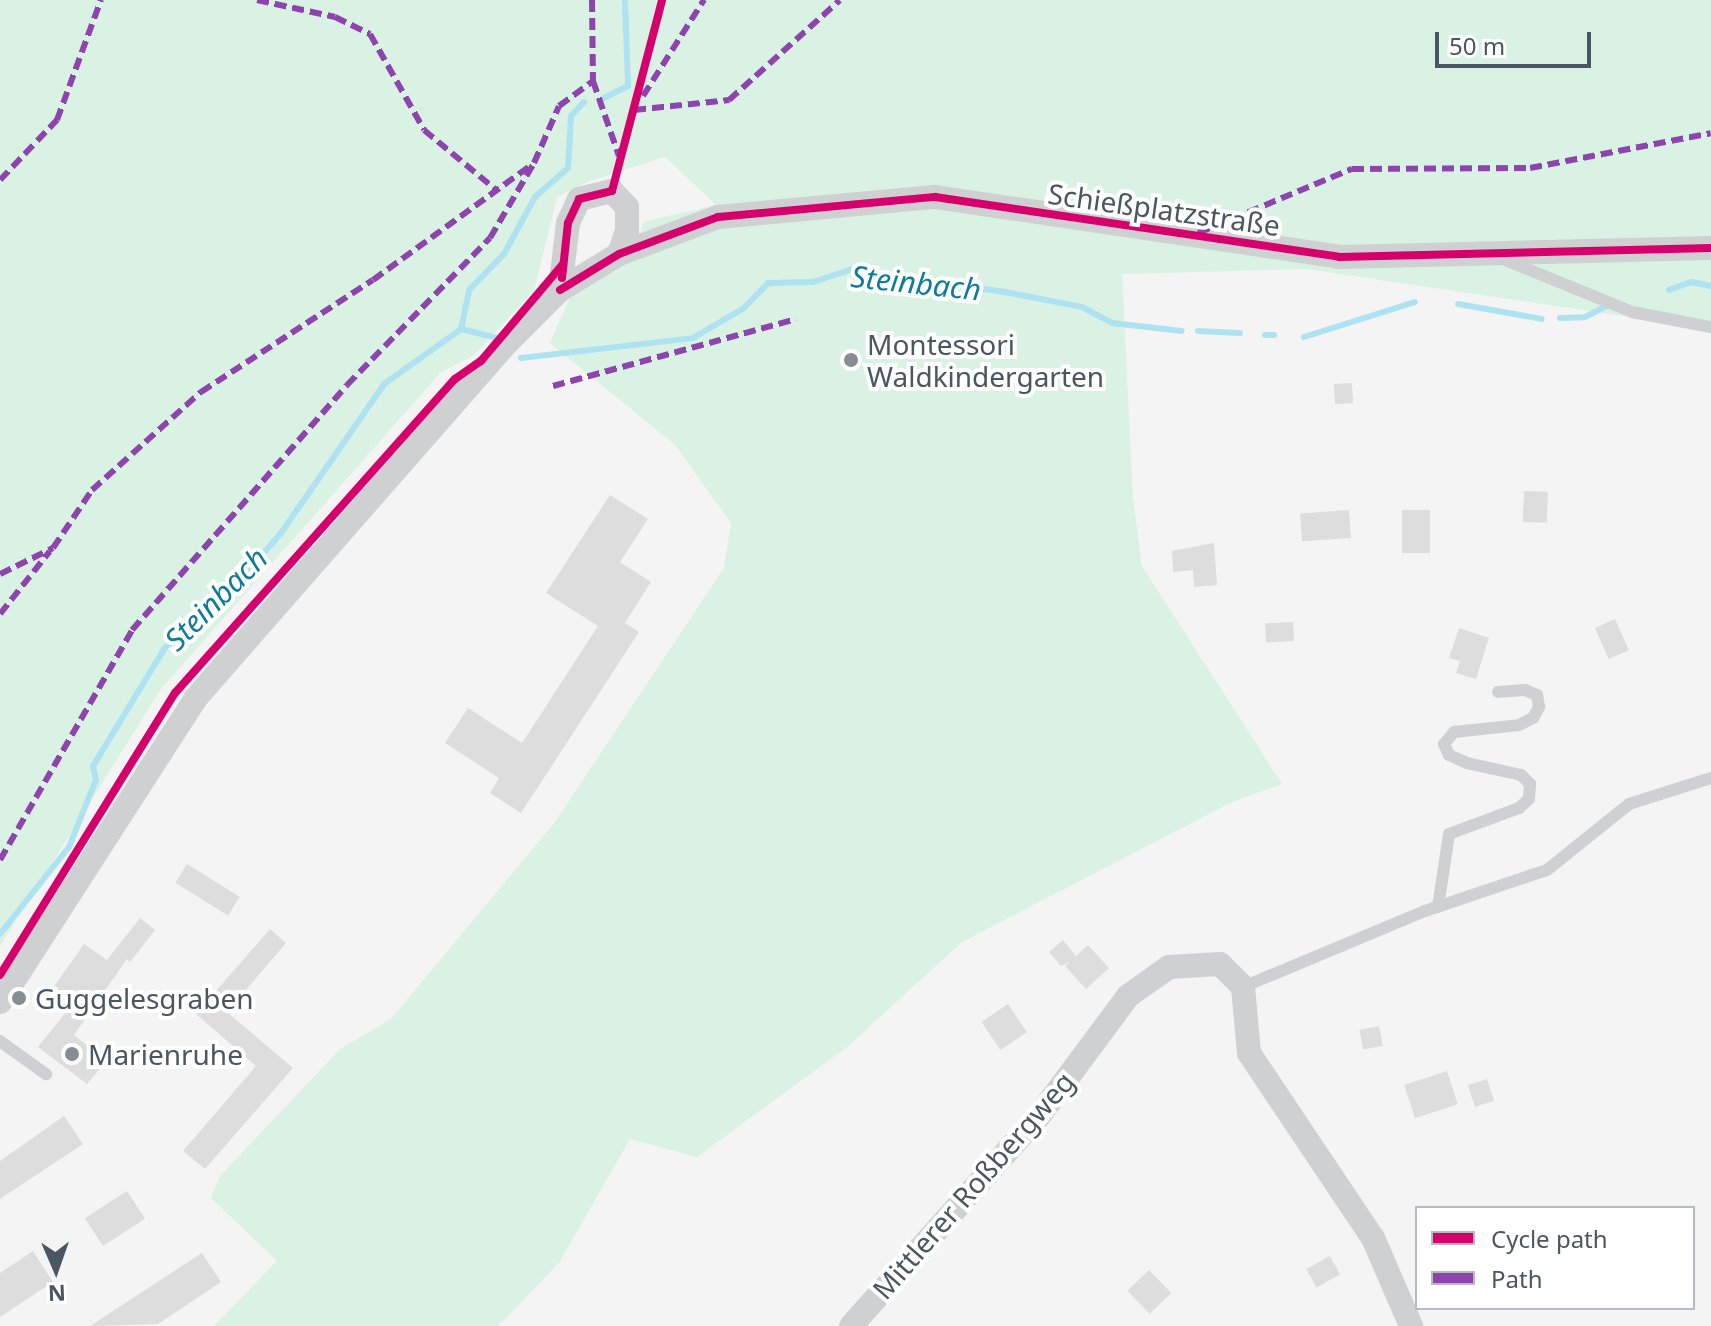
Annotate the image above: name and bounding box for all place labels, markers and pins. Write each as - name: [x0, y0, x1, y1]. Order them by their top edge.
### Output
- place label: Montessori Waldkindergarten: [867, 327, 1104, 393]
- marker: Montessori Waldkindergarten: [842, 351, 860, 369]
- place label: Guggelesgraben: [35, 981, 254, 1015]
- marker: Guggelesgraben: [10, 989, 28, 1007]
- place label: Marienruhe: [88, 1037, 243, 1071]
- marker: Marienruhe: [63, 1045, 81, 1063]

